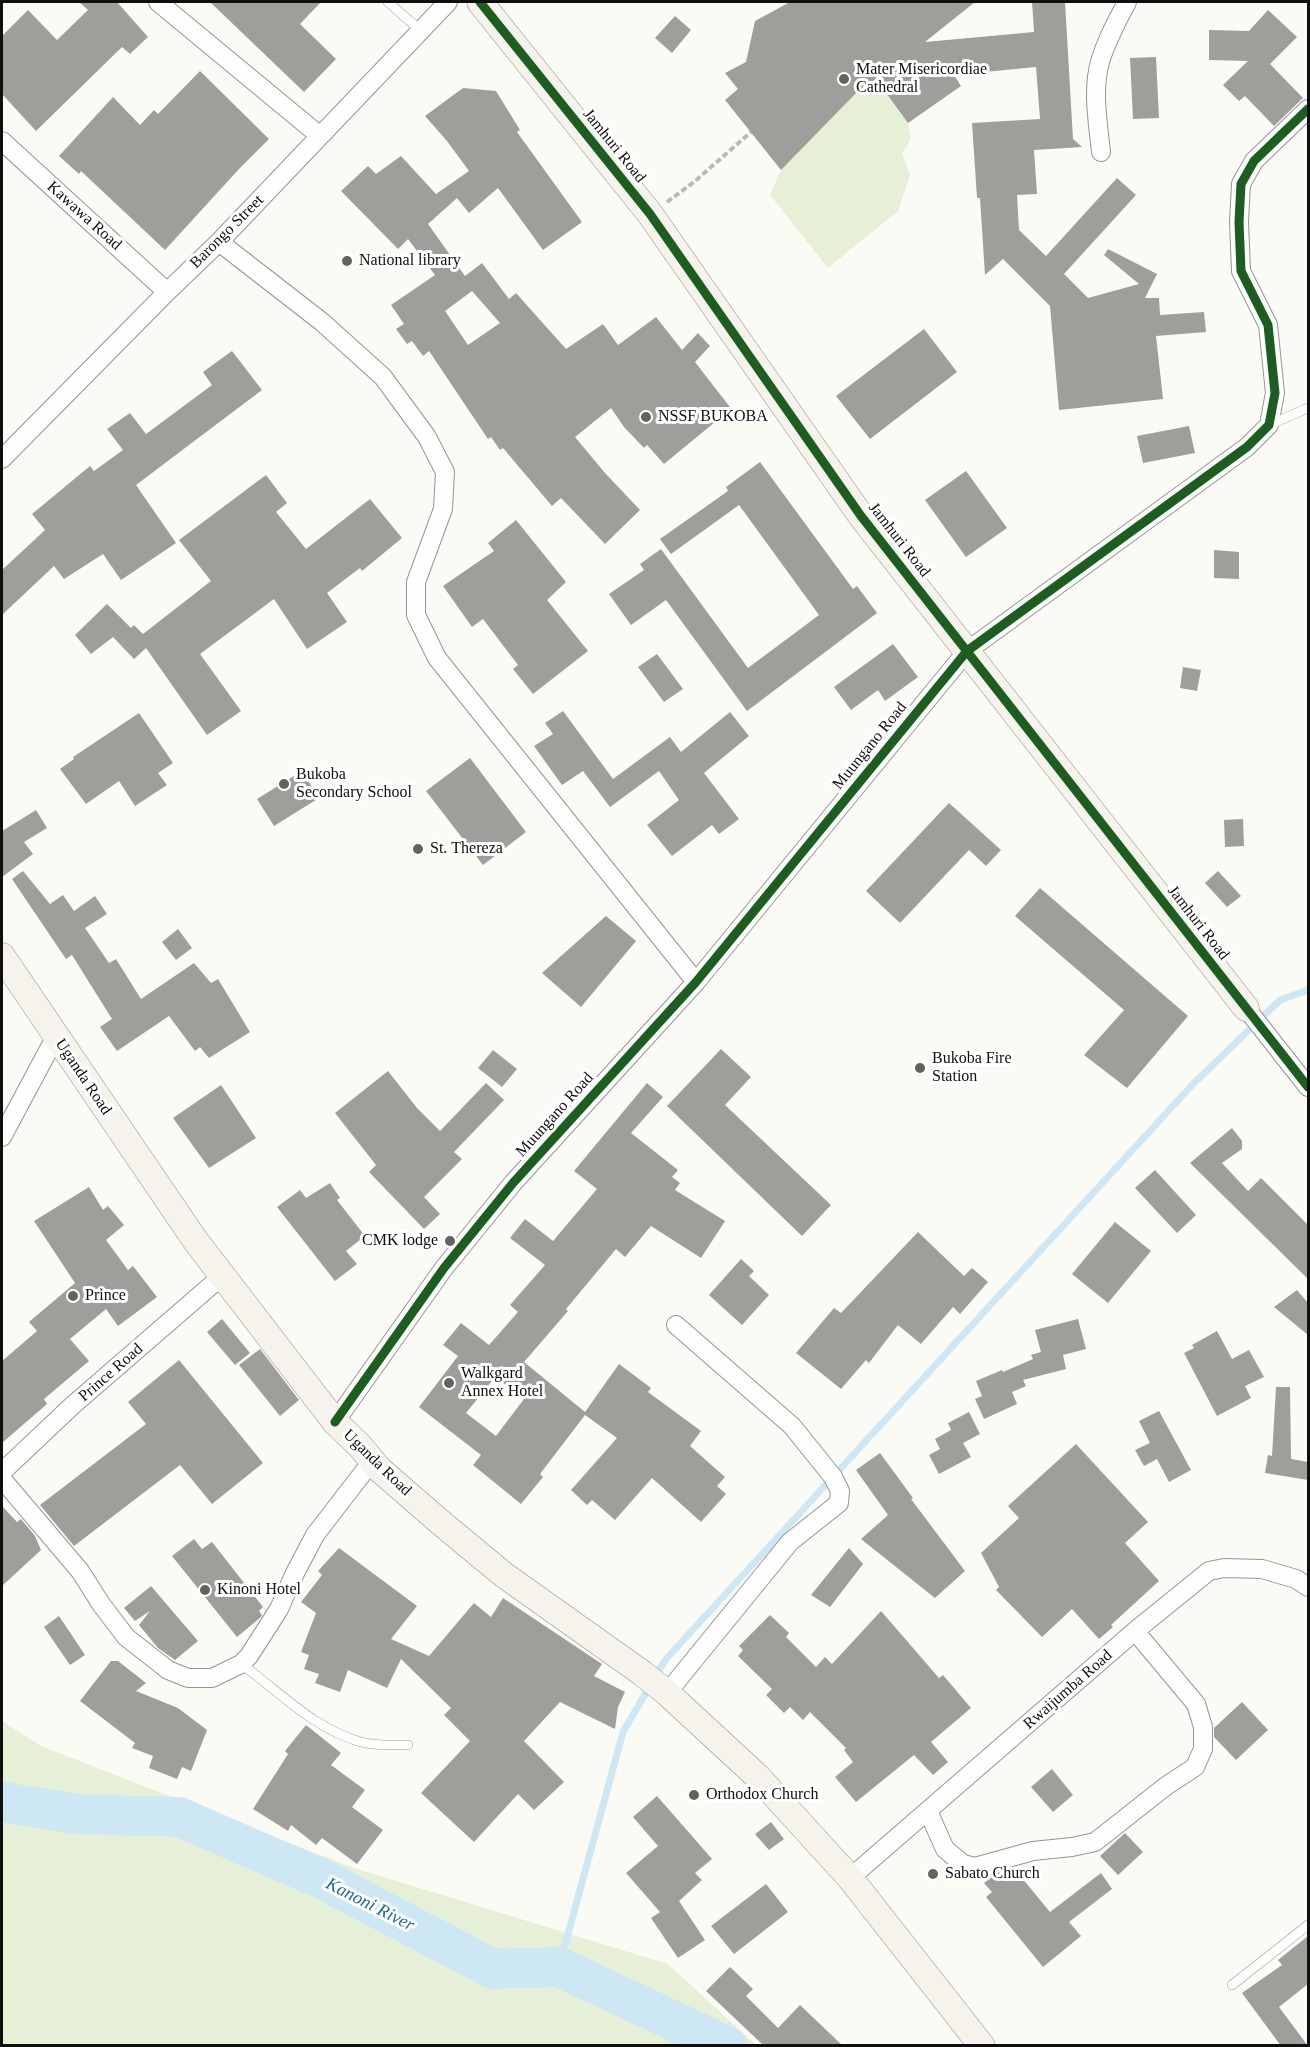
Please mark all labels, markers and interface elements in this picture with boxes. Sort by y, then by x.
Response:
place label: Mater Misericordiae Cathedral [856,60,987,98]
marker: Mater Misericordiae Cathedral [837,72,851,86]
street label: Jamhuri Road [578,105,650,187]
street label: Kawawa Road [43,178,125,254]
street label: Barongo Street [186,191,268,273]
place label: National library [359,251,461,271]
marker: National library [340,254,354,268]
place label: NSSF BUKOBA [658,407,768,427]
marker: NSSF BUKOBA [639,410,653,424]
street label: Jamhuri Road [864,499,934,581]
street label: Muungano Road [829,698,911,794]
place label: Bukoba Secondary School [296,765,412,803]
marker: Bukoba Secondary School [277,777,291,791]
place label: St. Thereza [430,839,503,859]
marker: St. Thereza [411,842,425,856]
street label: Jamhuri Road [1163,882,1233,964]
street label: Uganda Road [51,1035,115,1119]
place label: Bukoba Fire Station [932,1049,1012,1087]
marker: Bukoba Fire Station [913,1061,927,1075]
street label: Muungano Road [512,1069,598,1161]
place label: CMK lodge [362,1231,438,1251]
marker: CMK lodge [443,1234,457,1248]
place label: Prince [85,1286,126,1306]
marker: Prince [66,1289,80,1303]
street label: Prince Road [75,1340,147,1406]
place label: Walkgard Annex Hotel [461,1364,543,1402]
marker: Walkgard Annex Hotel [442,1376,456,1390]
street label: Uganda Road [339,1426,415,1500]
place label: Kinoni Hotel [217,1580,301,1600]
marker: Kinoni Hotel [198,1583,212,1597]
street label: Rwaijumba Road [1020,1646,1116,1734]
place label: Orthodox Church [706,1785,818,1805]
marker: Orthodox Church [687,1788,701,1802]
place label: Sabato Church [945,1864,1040,1884]
marker: Sabato Church [926,1867,940,1881]
water label: Kanoni River [322,1873,418,1937]

